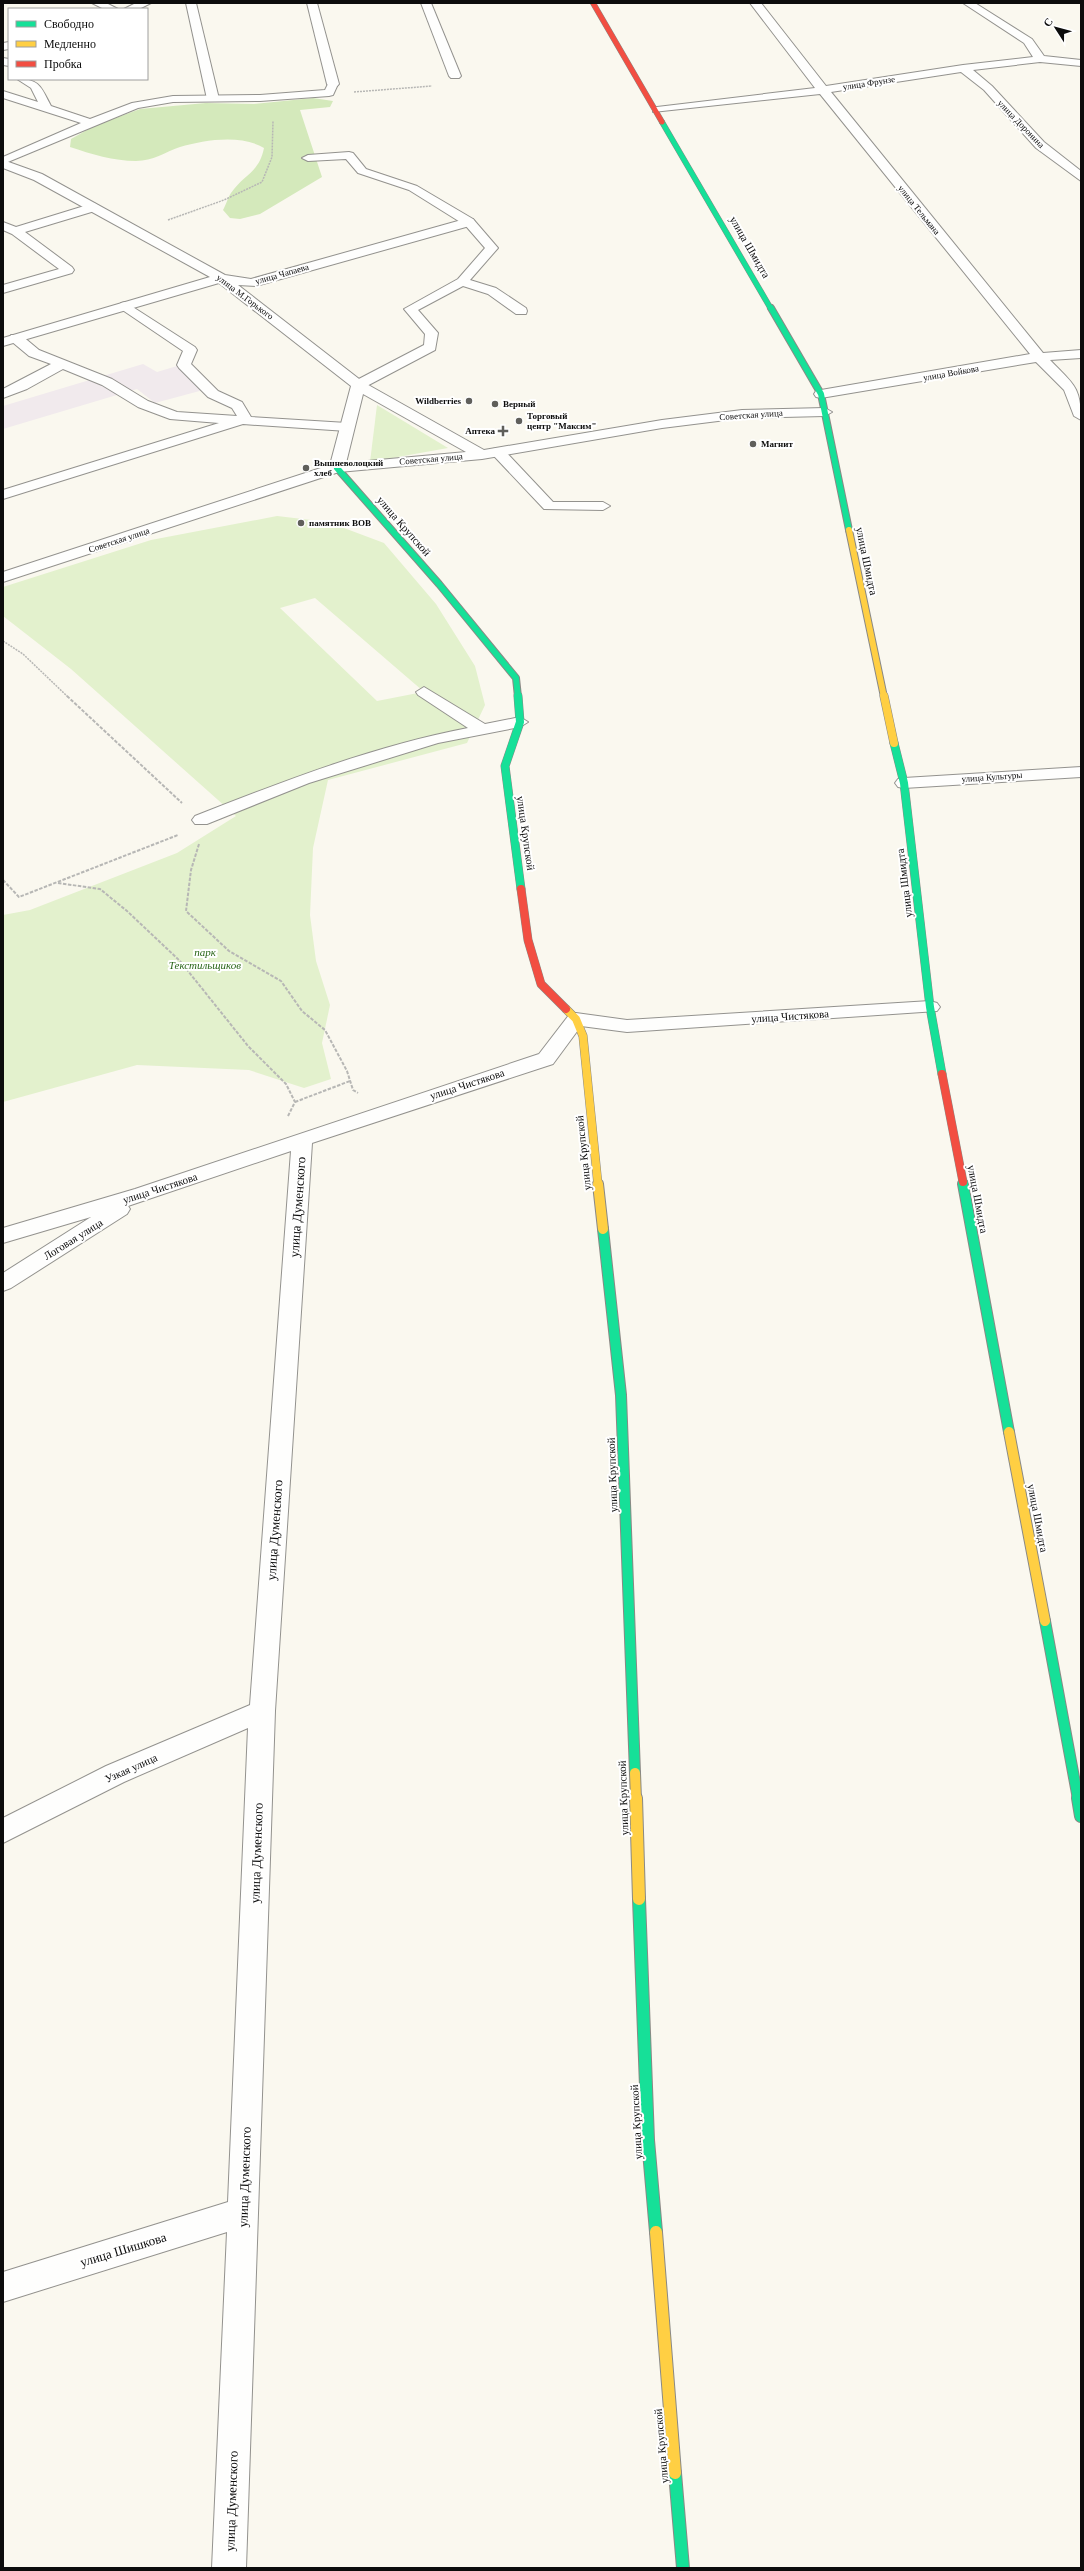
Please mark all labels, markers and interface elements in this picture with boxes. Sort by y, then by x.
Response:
legend [8,8,148,80]
north arrow [1036,8,1076,48]
text: С [1041,15,1055,29]
text: Свободно [44,17,94,31]
text: Медленно [44,37,96,51]
text: Пробка [44,57,82,71]
street label: улица Фрунзе [842,74,896,92]
street label: улица Доронина [996,98,1046,150]
street label: улица Тельмана [896,183,942,237]
street label: улица Шмидта [727,214,773,280]
street label: улица Чапаева [254,262,310,286]
street label: улица М.Горького [215,272,276,322]
street label: улица Войкова [922,363,980,383]
place label: Wildberries [415,396,461,406]
marker: Wildberries [464,396,474,406]
marker: Верный [490,399,500,409]
place label: Верный [503,399,535,409]
street label: Советская улица [719,408,783,422]
place label: Торговый центр "Максим" [527,411,596,431]
marker: Торговый центр "Максим" [514,416,524,426]
place label: Аптека [465,426,495,436]
marker: Аптека [498,426,508,436]
marker: Магнит [748,439,758,449]
place label: Магнит [761,439,793,449]
street label: Советская улица [399,451,463,467]
place label: Вышневолоцкий хлеб [314,458,383,478]
marker: Вышневолоцкий хлеб [301,463,311,473]
street label: улица Крупской [375,494,433,558]
marker: памятник ВОВ [296,518,306,528]
place label: памятник ВОВ [309,518,371,528]
street label: Советская улица [87,525,151,555]
street label: улица Шмидта [854,526,880,596]
street label: улица Культуры [961,770,1023,784]
street label: улица Крупской [515,795,537,871]
street label: улица Шмидта [894,848,914,918]
park label: парк Текстильщиков [169,946,241,971]
street label: улица Чистякова [751,1007,829,1025]
street label: улица Чистякова [428,1066,506,1102]
street label: улица Крупской [573,1115,593,1191]
street label: улица Думенского [286,1156,309,1258]
street label: улица Шмидта [966,1164,991,1234]
street label: улица Чистякова [121,1170,199,1206]
street label: Логовая улица [41,1216,105,1262]
street label: улица Крупской [605,1437,619,1513]
street label: улица Думенского [263,1479,286,1581]
street label: улица Шмидта [1026,1483,1051,1553]
street label: Узкая улица [103,1751,159,1785]
street label: улица Крупской [616,1760,630,1836]
street label: улица Думенского [247,1802,266,1904]
street label: улица Крупской [628,2084,644,2160]
street label: улица Думенского [235,2126,254,2228]
street label: улица Шишкова [78,2229,168,2270]
street label: улица Крупской [652,2408,670,2484]
street label: улица Думенского [222,2450,241,2552]

